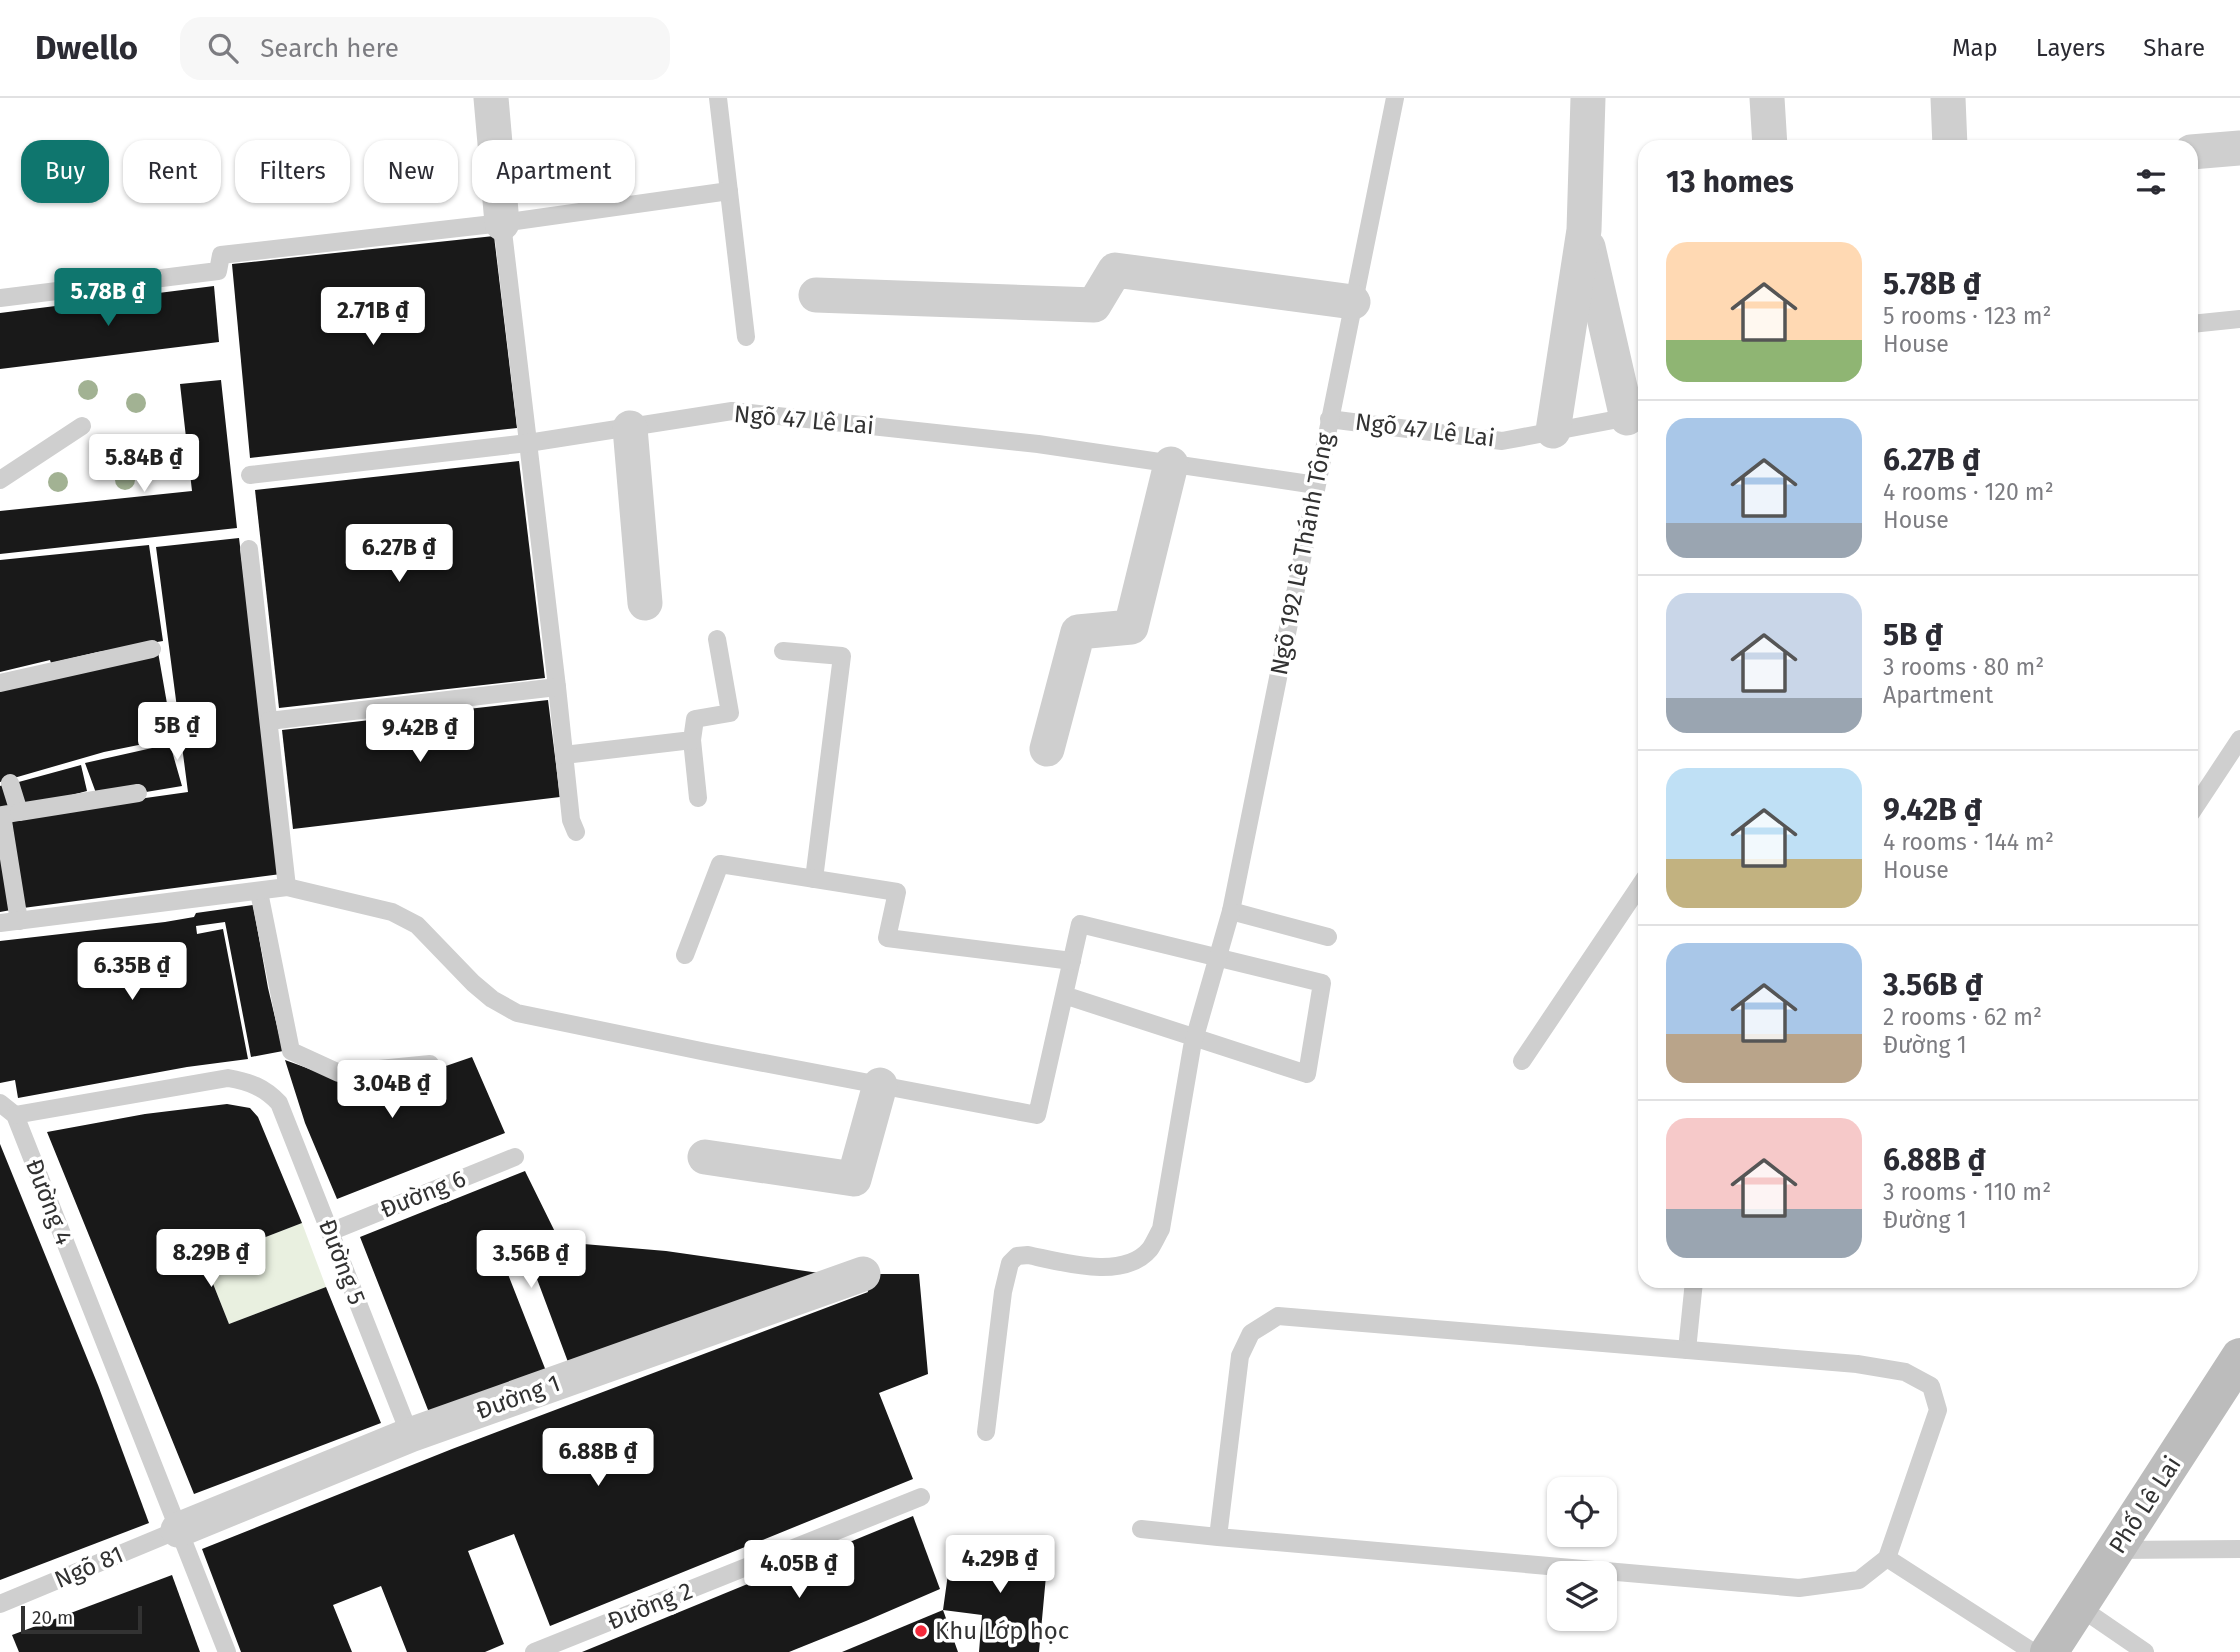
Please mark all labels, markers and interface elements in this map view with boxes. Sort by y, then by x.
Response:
search box [180,17,670,80]
text: Dwello [35,28,138,68]
icon: search [204,29,242,67]
text: Search here [260,33,399,64]
text: Map [1952,34,1998,62]
text: Layers [2036,34,2105,62]
text: Share [2143,34,2205,62]
chip: Buy [21,140,109,203]
chip: Rent [123,140,221,203]
chip: Filters [235,140,350,203]
chip: New [364,140,458,203]
chip: Apartment [472,140,635,203]
icon: filters [2132,163,2170,201]
text: 13 homes [1666,164,1794,200]
text: 5.78B ₫ [1883,266,1981,302]
pin: 5.78B ₫ [43,268,173,328]
icon: home [1722,270,1806,354]
text: 5.78B ₫ [70,277,146,305]
pin: 2.71B ₫ [308,288,438,347]
text: 2.71B ₫ [337,296,409,324]
text: 5 rooms · 123 m² [1883,302,2051,330]
text: House [1883,330,1949,358]
street label: Ngõ 47 Lê Lai [733,400,875,440]
street label: Ngõ 47 Lê Lai [1354,408,1496,452]
street label: Ngõ 192 Lê Thánh Tông [1265,430,1339,677]
pin: 5.84B ₫ [79,434,209,494]
text: 6.27B ₫ [1883,442,1980,478]
text: 5.84B ₫ [105,443,183,471]
icon: home [1722,446,1806,530]
text: 4 rooms · 120 m² [1883,478,2054,506]
text: House [1883,506,1949,534]
pin: 6.27B ₫ [334,524,464,584]
text: 6.27B ₫ [362,533,436,561]
text: 5B ₫ [1883,617,1943,653]
icon: home [1722,621,1806,705]
text: 3 rooms · 80 m² [1883,653,2044,681]
text: Apartment [1883,681,1993,709]
pin: 5B ₫ [136,702,218,762]
pin: 9.42B ₫ [355,704,485,764]
text: 5B ₫ [154,711,200,739]
text: 9.42B ₫ [382,713,458,741]
text: 9.42B ₫ [1883,792,1982,828]
icon: home [1722,796,1806,880]
text: 4 rooms · 144 m² [1883,828,2054,856]
text: House [1883,856,1949,884]
pin: 6.35B ₫ [67,942,197,1002]
text: 6.35B ₫ [94,951,170,979]
text: 3.56B ₫ [1883,967,1983,1003]
icon: home [1722,971,1806,1055]
text: 2 rooms · 62 m² [1883,1003,2042,1031]
text: Đường 1 [1883,1031,1967,1059]
pin: 3.04B ₫ [327,1060,457,1120]
text: 3.04B ₫ [353,1069,431,1097]
text: 6.88B ₫ [1883,1142,1986,1178]
icon: home [1722,1146,1806,1230]
street label: Đường 4 [20,1155,78,1249]
street label: Đường 6 [376,1164,470,1224]
text: 3 rooms · 110 m² [1883,1178,2051,1206]
text: Đường 1 [1883,1206,1967,1234]
street label: Đường 5 [313,1215,371,1309]
pin: 8.29B ₫ [146,1230,276,1289]
pin: 3.56B ₫ [466,1230,596,1290]
text: 8.29B ₫ [172,1238,250,1266]
text: 3.56B ₫ [493,1239,569,1267]
street label: Đường 1 [472,1369,564,1425]
pin: 6.88B ₫ [533,1428,663,1488]
text: 6.88B ₫ [559,1437,637,1465]
street label: Phố Lê Lai [2103,1451,2187,1559]
map controls [1547,1477,1617,1631]
button: locate [1547,1477,1617,1547]
pin: 4.29B ₫ [935,1536,1065,1595]
street label: Ngõ 81 [50,1540,128,1594]
pin: 4.05B ₫ [734,1540,864,1600]
text: 4.29B ₫ [962,1544,1038,1572]
text: 4.05B ₫ [760,1549,838,1577]
button: layers [1547,1561,1617,1631]
street label: Đường 2 [604,1576,696,1636]
scale bar [21,1603,142,1635]
text: 20 m [32,1606,73,1629]
place label: Khu Lớp học [935,1617,1069,1645]
marker: Khu Lớp học [913,1623,929,1639]

